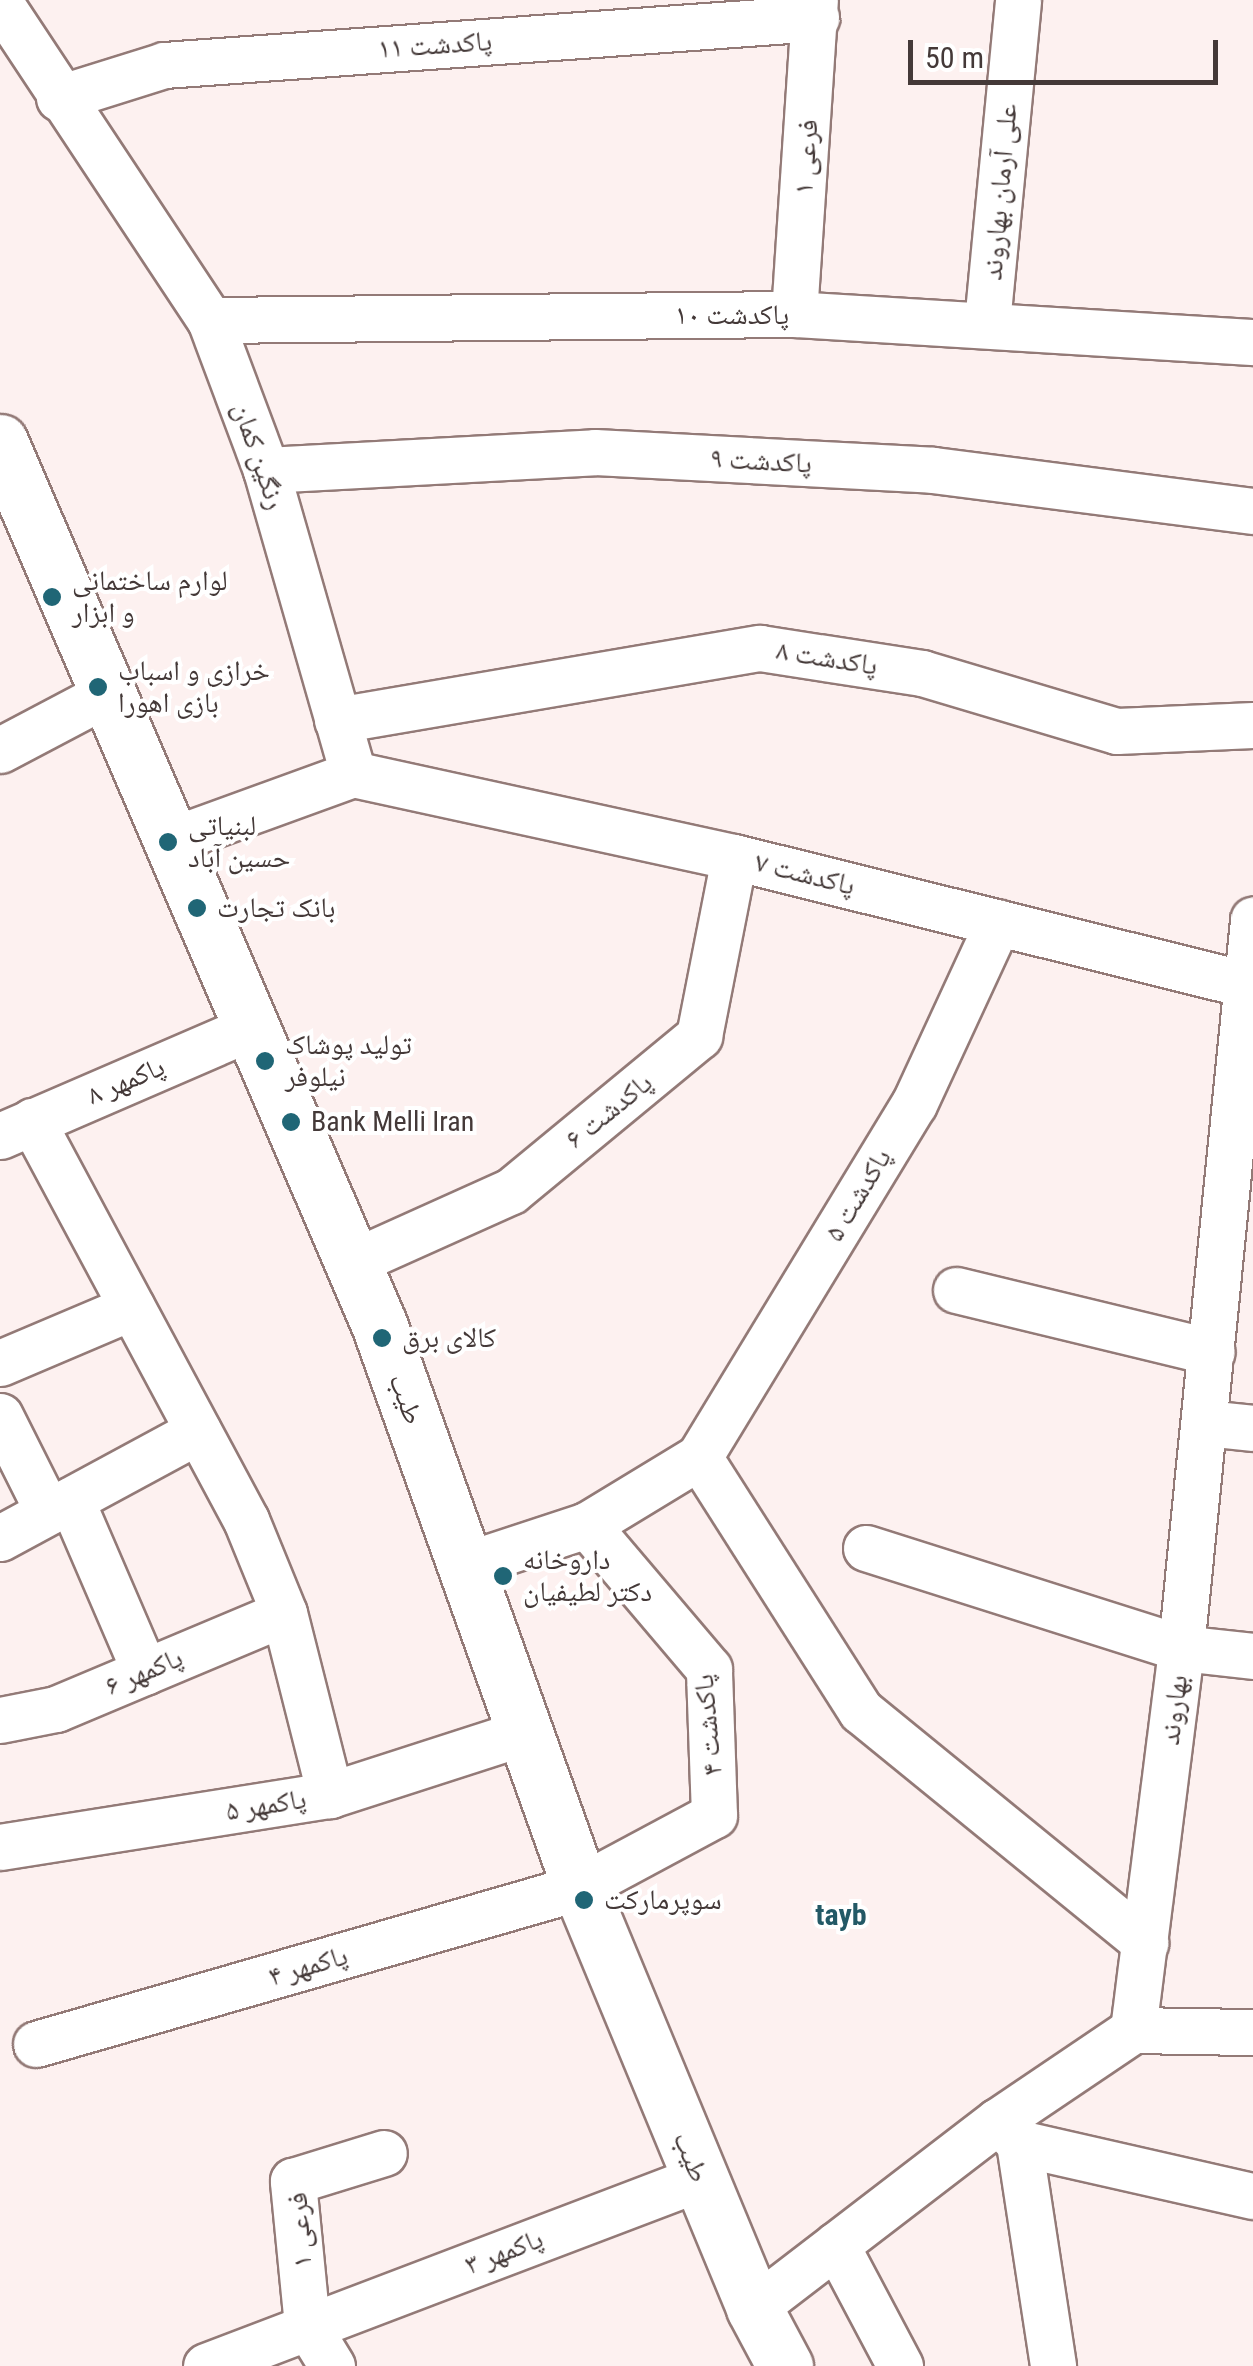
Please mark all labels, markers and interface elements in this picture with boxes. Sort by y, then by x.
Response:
scale bar [913,20,1223,82]
street label: پاکدشت ۱۱ [377,24,493,66]
text: 50 m [925,40,984,75]
street label: علی آرمان بهاروند [976,102,1024,282]
street label: فرعی ۱ [787,118,825,196]
street label: پاکدشت ۱۰ [675,298,789,332]
street label: رنگین کمان [225,398,293,514]
street label: پاکدشت ۹ [709,442,813,480]
place label: لوارم ساختمانی و ابزار [72,564,228,630]
marker: لوارم ساختمانی و ابزار [41,586,63,608]
street label: پاکدشت ۸ [774,633,880,683]
place label: خرازی و اسباب بازی اهورا [118,654,270,720]
marker: خرازی و اسباب بازی اهورا [87,676,109,698]
place label: لبنیاتی حسین آباد [188,809,290,875]
marker: لبنیاتی حسین آباد [157,831,179,853]
street label: پاکدشت ۷ [752,845,858,903]
place label: بانک تجارت [217,891,335,925]
marker: بانک تجارت [186,897,208,919]
place label: تولید پوشاک نیلوفر [285,1028,412,1094]
street label: پاکمهر ۸ [82,1050,170,1112]
marker: تولید پوشاک نیلوفر [254,1050,276,1072]
street label: پاکدشت ۶ [559,1066,659,1156]
place label: Bank Melli Iran [311,1105,474,1139]
marker: Bank Melli Iran [280,1111,302,1133]
street label: پاکدشت ۵ [817,1143,899,1247]
place label: کالای برق [402,1321,496,1355]
marker: کالای برق [371,1327,393,1349]
street label: طیب [381,1369,431,1429]
place label: داروخانه دکتر لطیفیان [523,1543,652,1609]
marker: داروخانه دکتر لطیفیان [492,1565,514,1587]
street label: پاکمهر ۶ [100,1641,188,1703]
street label: پاکدشت ۴ [687,1673,729,1777]
street label: بهاروند [1153,1673,1195,1747]
street label: پاکمهر ۵ [223,1782,309,1828]
place label: سوپرمارکت [604,1883,722,1917]
marker: سوپرمارکت [573,1889,595,1911]
district label: tayb [815,1897,867,1933]
street label: پاکمهر ۴ [265,1939,351,1993]
street label: طیب [666,2127,716,2187]
street label: فرعی ۱ [281,2191,319,2269]
street label: پاکمهر ۳ [460,2222,548,2282]

